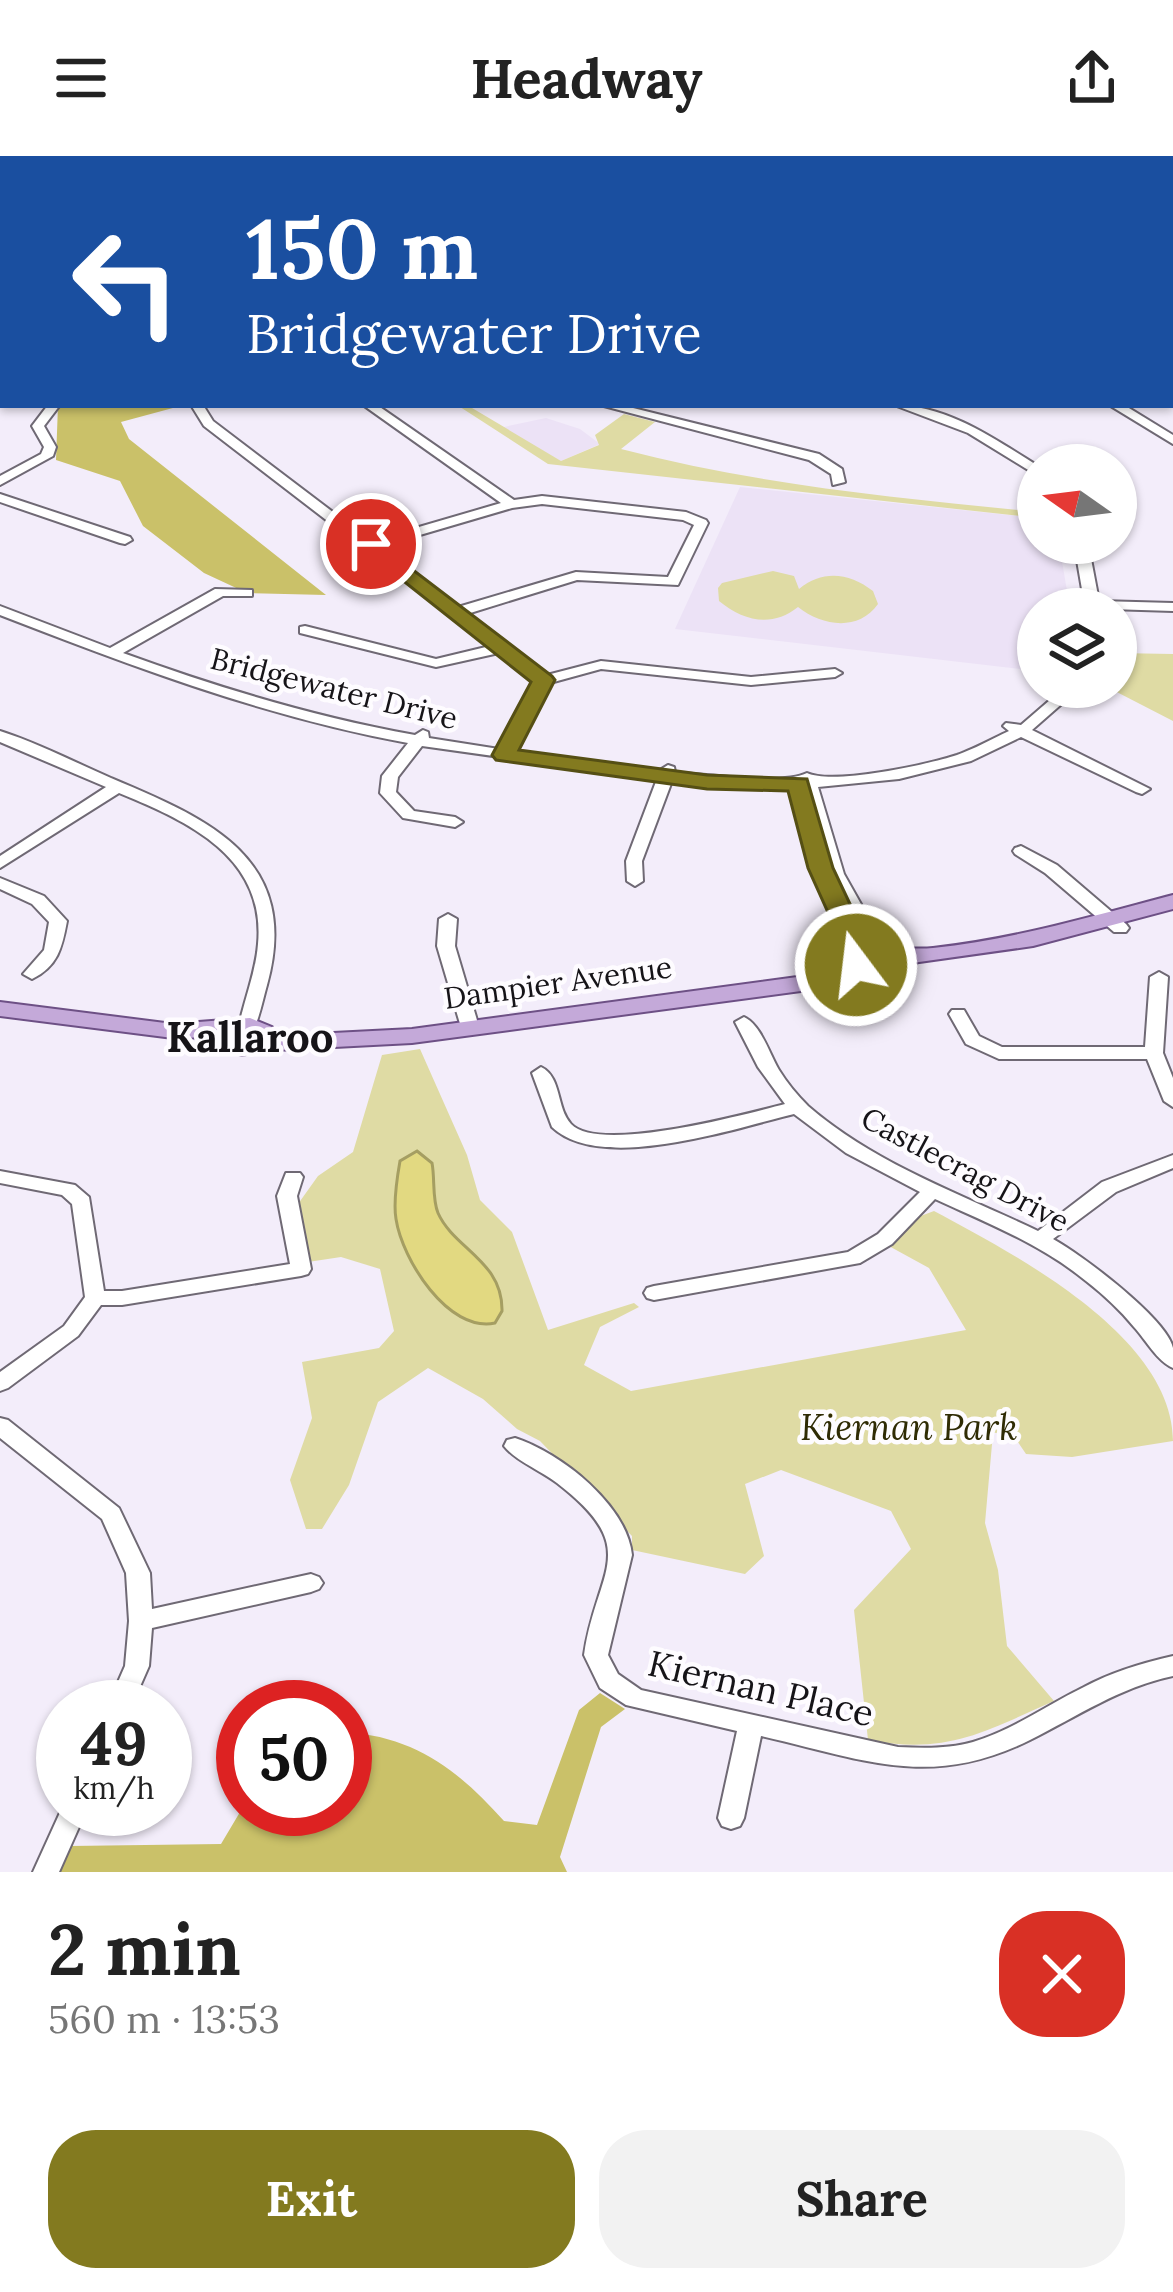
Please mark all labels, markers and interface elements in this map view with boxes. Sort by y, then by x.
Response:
text: Headway [470,44,703,113]
icon: menu [48,45,114,111]
icon: share [1059,45,1125,111]
text: 150 m [246,194,478,302]
icon: left [48,204,204,360]
text: Bridgewater Drive [246,299,702,368]
north arrow [1017,444,1137,564]
map controls [1017,444,1137,708]
pin [320,493,422,595]
icon: arrive [338,511,404,577]
button: layers [1017,588,1137,708]
street label: Bridgewater Drive [207,639,462,738]
position arrow [793,902,919,1028]
street label: Dampier Avenue [441,947,674,1017]
district label: Kallaroo [166,1010,334,1064]
street label: Castlecrag Drive [855,1098,1076,1241]
park label: Kiernan Park [800,1404,1018,1450]
street label: Kiernan Place [644,1640,878,1736]
speed limit sign: 50 [216,1680,372,1836]
text: 49 [80,1705,148,1781]
text: km/h [73,1769,155,1807]
text: 2 min [48,1903,241,1995]
button: close [999,1911,1125,2037]
text: 560 m · 13:53 [48,1994,280,2044]
button: Exit [48,2130,575,2268]
button: Share [599,2130,1125,2268]

